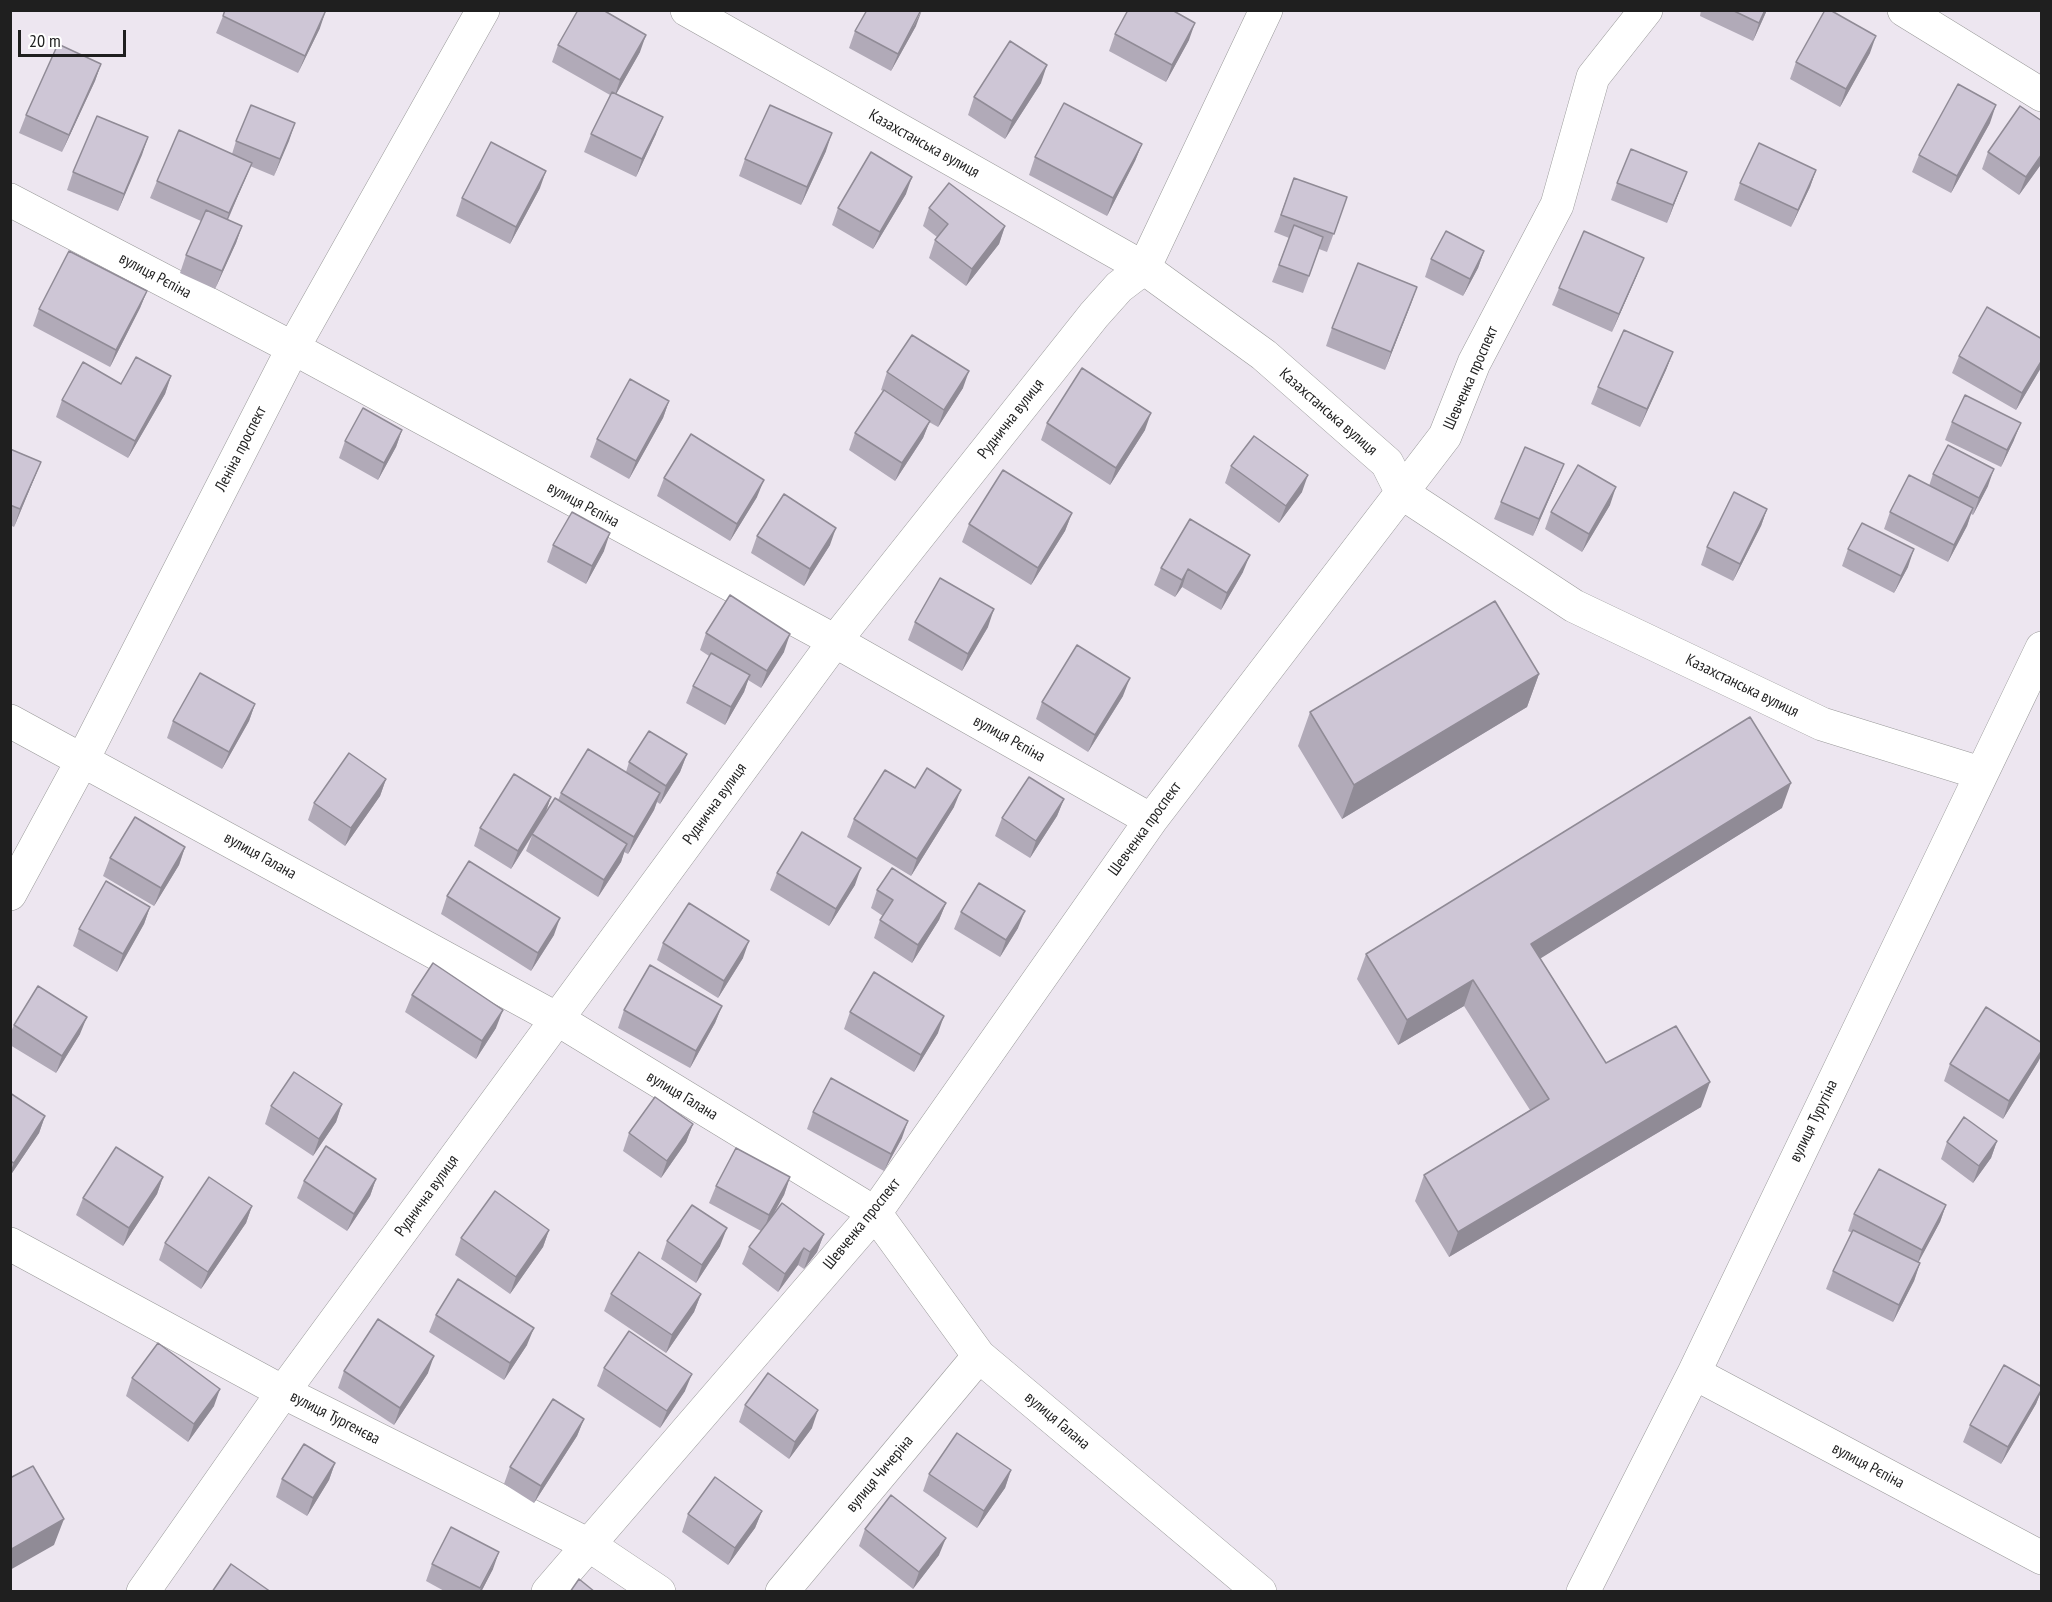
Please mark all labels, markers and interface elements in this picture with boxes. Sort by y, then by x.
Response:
scale bar [21,18,129,56]
text: 20 m [29,29,61,52]
street label: Казахстанська вулиця [865,106,983,182]
street label: вулиця Рєпіна [116,249,194,303]
street label: Шевченка проспект [1440,323,1502,433]
street label: Казахстанська вулиця [1275,364,1381,460]
street label: Руднична вулиця [974,375,1048,463]
street label: Леніна проспект [211,403,271,495]
street label: вулиця Рєпіна [544,478,622,532]
street label: Казахстанська вулиця [1682,650,1802,722]
street label: вулиця Рєпіна [970,711,1048,767]
street label: Руднична вулиця [679,759,751,849]
street label: Шевченка проспект [1105,778,1185,880]
street label: вулиця Галана [221,828,299,884]
street label: вулиця Галана [643,1067,721,1125]
street label: вулиця Турутіна [1786,1077,1842,1165]
street label: Руднична вулиця [391,1151,463,1241]
street label: Шевченка проспект [819,1175,905,1273]
street label: вулиця Тургенєва [287,1387,383,1449]
street label: вулиця Галана [1020,1388,1094,1454]
street label: вулиця Чичеріна [842,1432,918,1516]
street label: вулиця Рєпіна [1829,1439,1907,1493]

